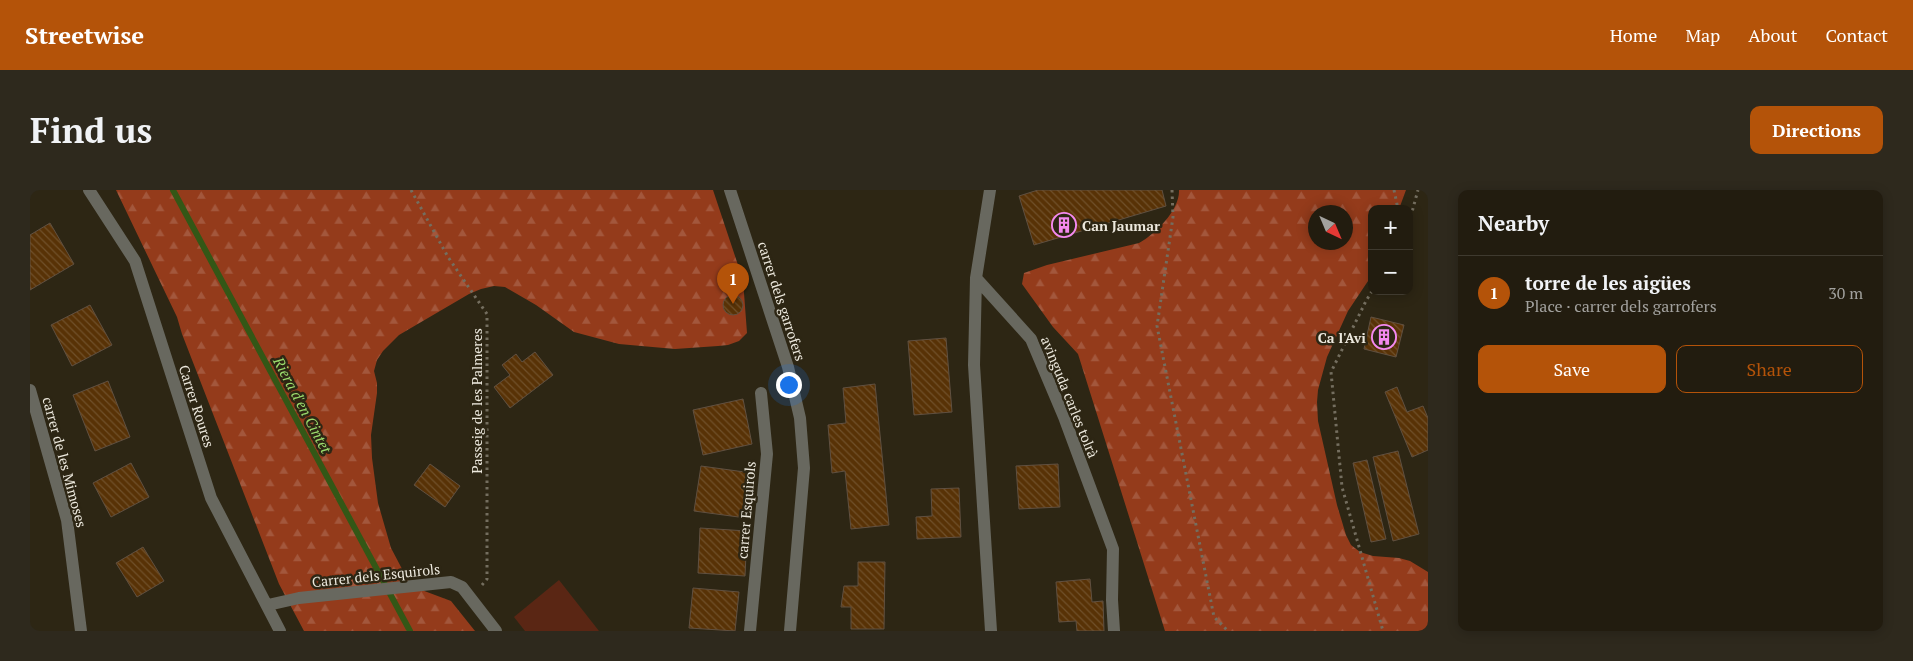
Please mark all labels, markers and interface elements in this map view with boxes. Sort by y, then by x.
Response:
text: Streetwise [25,19,144,51]
text: Home [1610,23,1657,47]
text: Map [1685,23,1720,47]
text: About [1748,23,1797,47]
text: Contact [1825,23,1888,47]
button: Directions [1750,106,1883,154]
text: Find us [30,107,152,153]
north arrow [1308,205,1353,250]
map controls [1368,205,1413,295]
button: + [1368,205,1413,250]
text: Nearby [1478,209,1549,237]
building icon: Can Jaumar [1051,212,1077,238]
place label: Can Jaumar [1082,216,1160,235]
street label: carrer dels garrofers [754,239,810,363]
button: − [1368,250,1413,295]
pin: 1 [717,263,749,304]
text: torre de les aigües [1525,270,1691,295]
text: 1 [1489,282,1499,304]
text: 30 m [1828,282,1863,304]
text: Place · carrer dels garrofers [1525,295,1717,317]
building icon: Ca l'Avi [1371,324,1397,350]
street label: Passeig de les Palmeres [467,328,486,474]
place label: Ca l'Avi [1318,328,1366,347]
street label: avinguda carles tolrà [1037,333,1103,461]
button: Save [1478,345,1666,393]
button: Share [1676,345,1863,393]
water label: Riera d'en Cintet [269,352,337,457]
street label: Carrer Roures [175,362,219,450]
your location [776,372,802,398]
street label: carrer de les Mimoses [38,395,92,529]
street label: carrer Esquirols [732,461,760,559]
street label: Carrer dels Esquirols [311,559,441,591]

